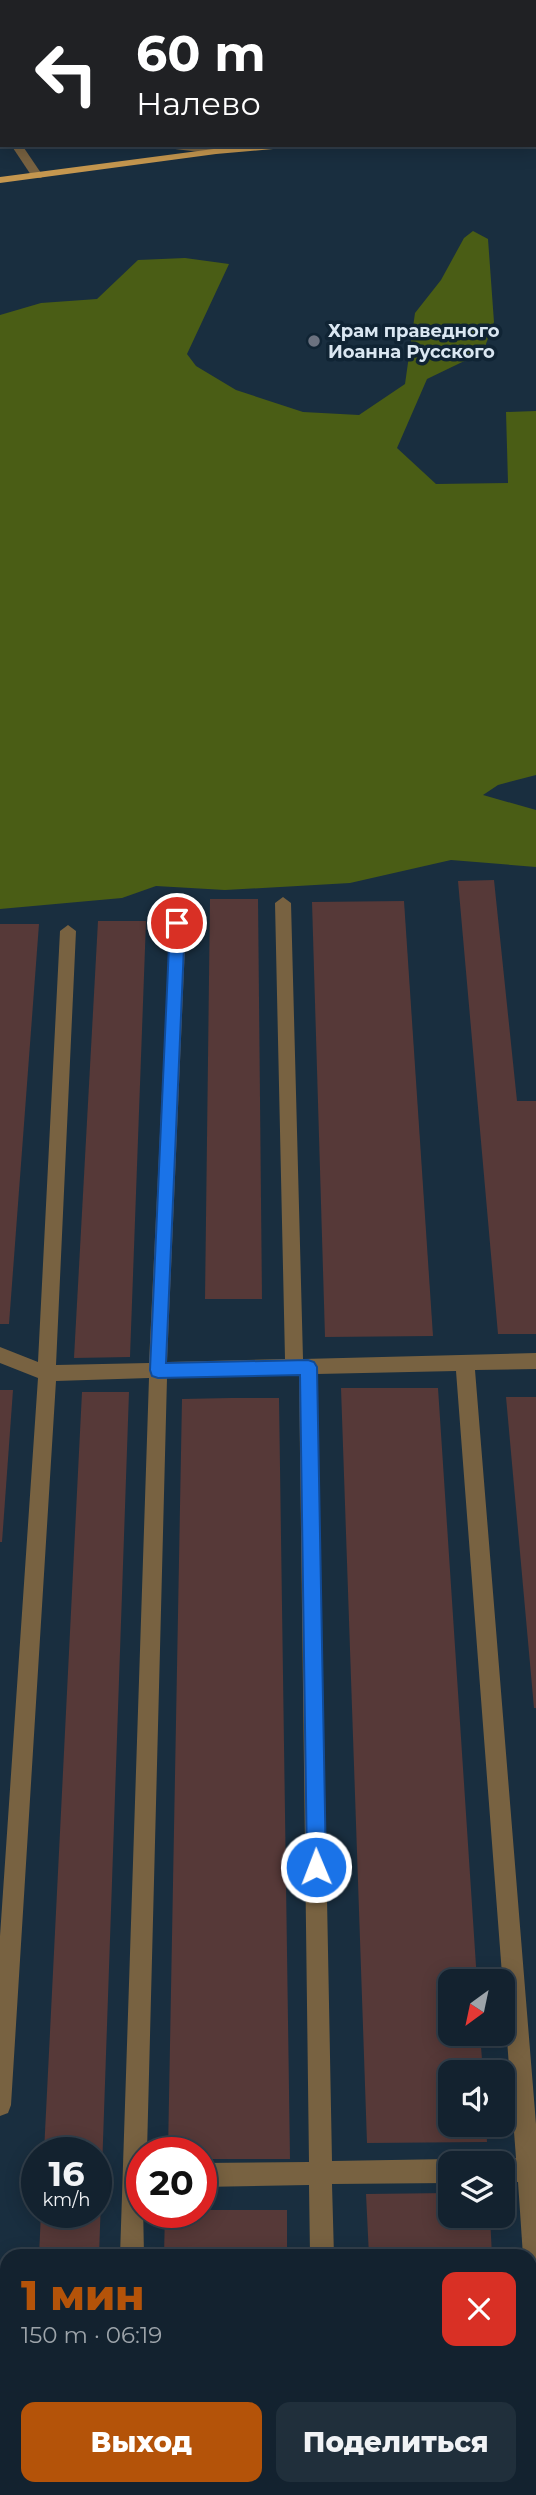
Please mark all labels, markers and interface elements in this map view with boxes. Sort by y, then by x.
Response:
text: 60 m [136,24,266,83]
icon: left [21,28,112,119]
text: Налево [136,84,261,123]
place label: Храм праведного Иоанна Русского [328,320,500,363]
marker: Храм праведного Иоанна Русского [306,333,322,349]
pin [147,893,207,953]
icon: arrive [158,904,196,942]
position arrow [279,1830,353,1904]
north arrow [438,1969,514,2046]
map controls [438,1969,515,2228]
button: sound [438,2060,515,2137]
speed limit sign: 20 [126,2137,217,2228]
button: layers [438,2151,515,2228]
text: 16 [48,2152,85,2195]
text: km/h [42,2189,91,2211]
text: 1 мин [21,2269,145,2321]
button: close [442,2272,516,2346]
text: 150 m · 06:19 [21,2321,162,2349]
button: Выход [21,2402,262,2482]
button: Поделиться [276,2402,516,2482]

